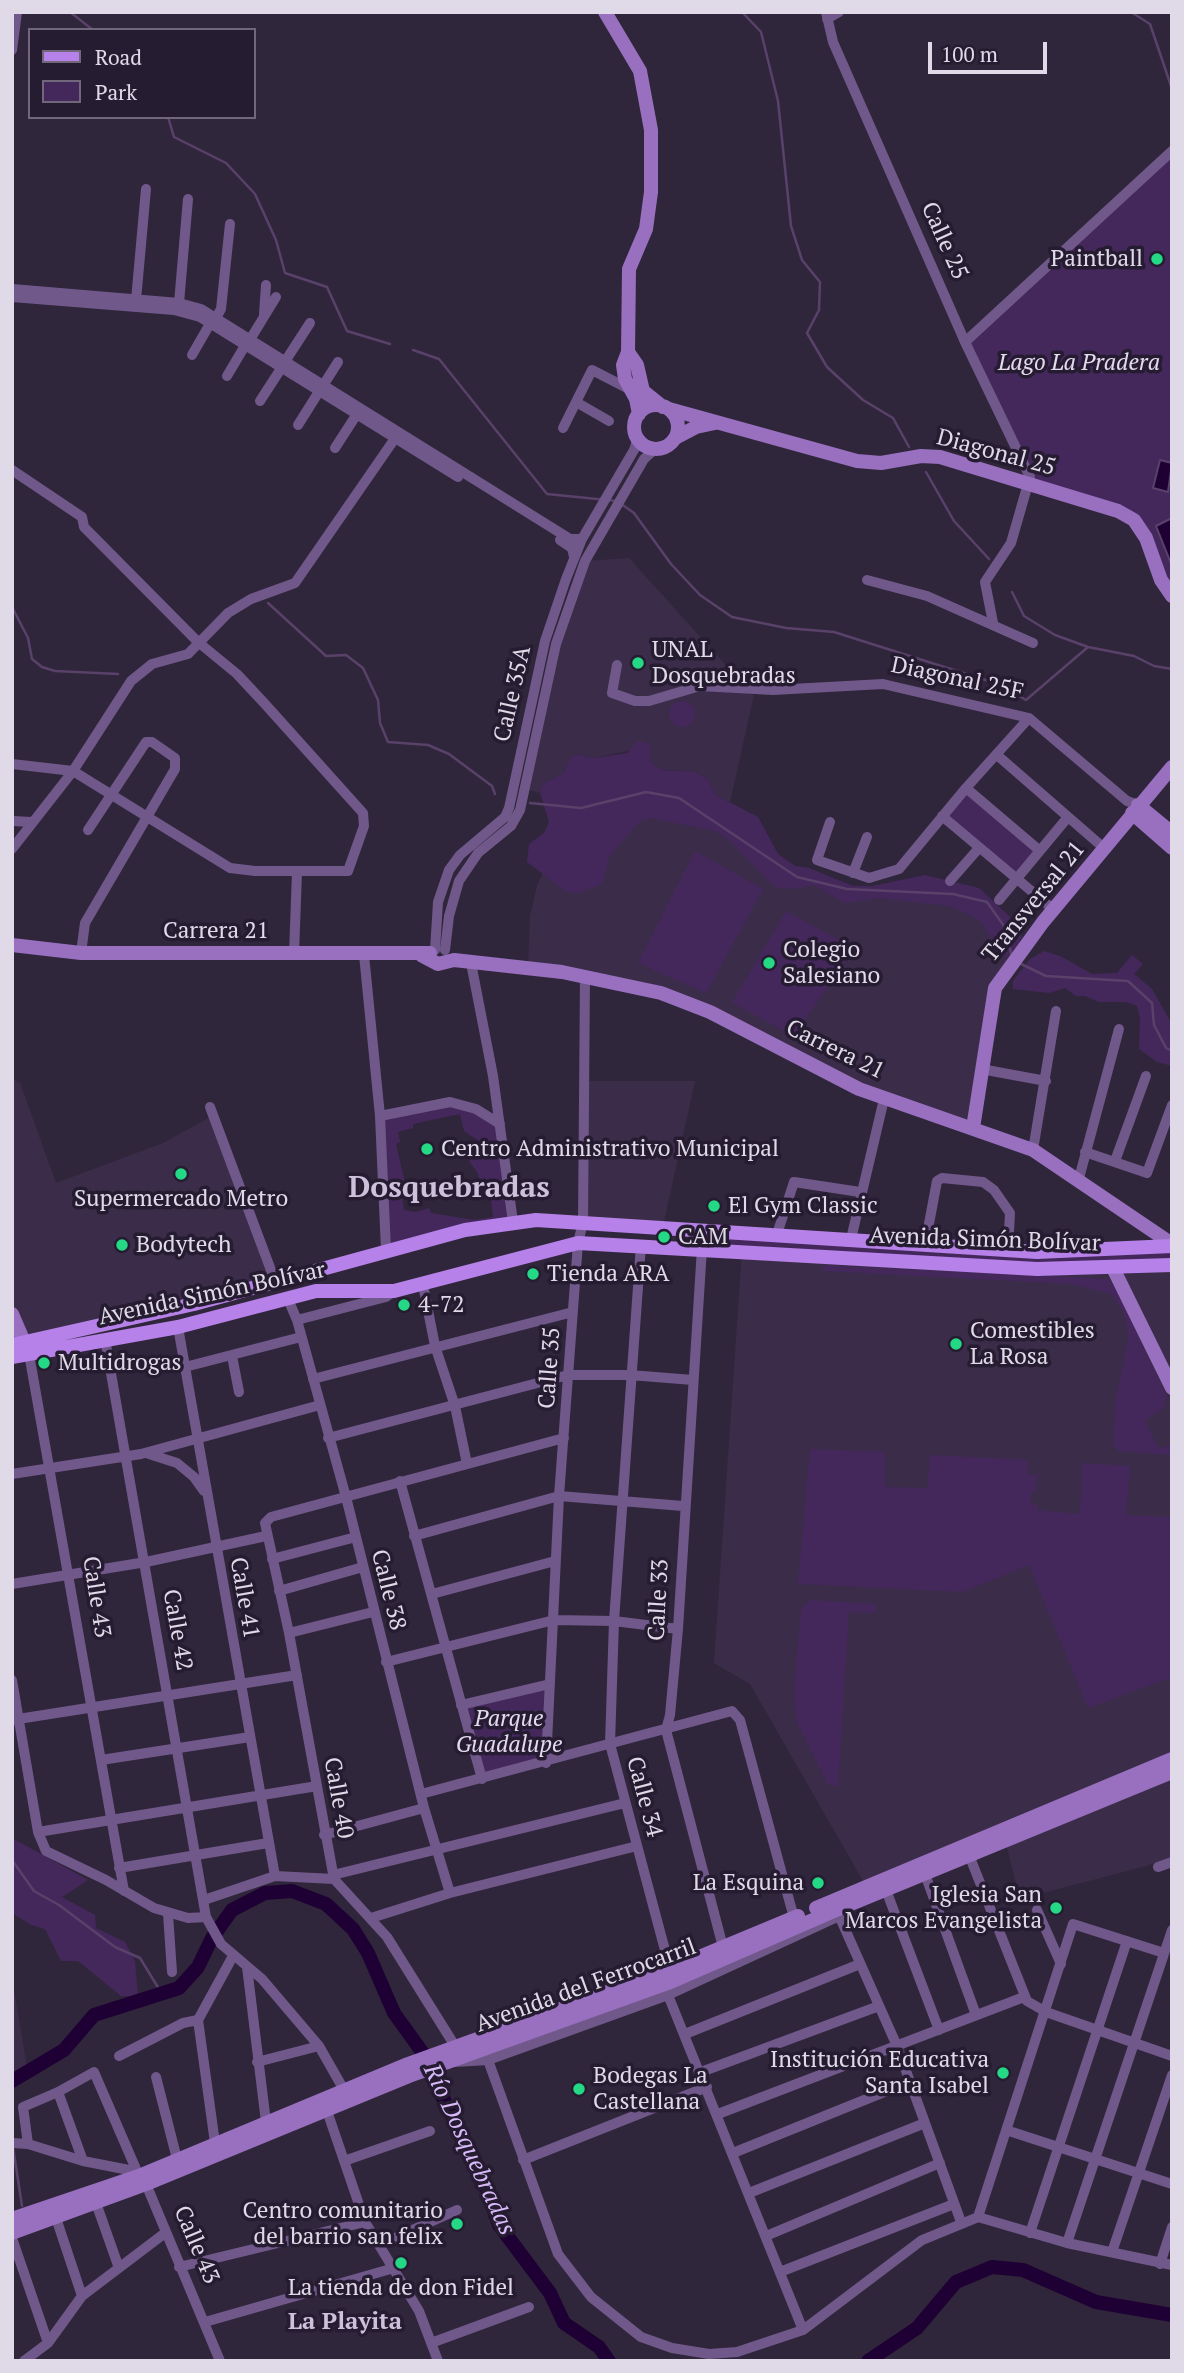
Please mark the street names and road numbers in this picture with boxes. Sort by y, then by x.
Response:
street label: Calle 25 [915,198,973,284]
street label: Diagonal 25 [934,424,1058,482]
street label: Calle 35A [489,643,537,745]
street label: Diagonal 25F [888,652,1026,706]
street label: Transversal 21 [977,836,1091,968]
street label: Carrera 21 [163,917,269,945]
street label: Carrera 21 [781,1014,889,1086]
street label: Avenida Simón Bolívar [869,1222,1101,1258]
street label: Avenida Simón Bolívar [96,1256,328,1332]
street label: Calle 35 [533,1326,567,1410]
street label: Calle 38 [365,1547,411,1633]
street label: Calle 43 [76,1554,116,1640]
street label: Calle 41 [223,1555,265,1641]
street label: Calle 33 [643,1558,675,1642]
street label: Calle 42 [156,1587,198,1673]
street label: Calle 34 [620,1754,668,1840]
street label: Calle 40 [317,1755,359,1841]
street label: Avenida del Ferrocarril [472,1933,700,2039]
street label: Calle 43 [167,2202,225,2288]

